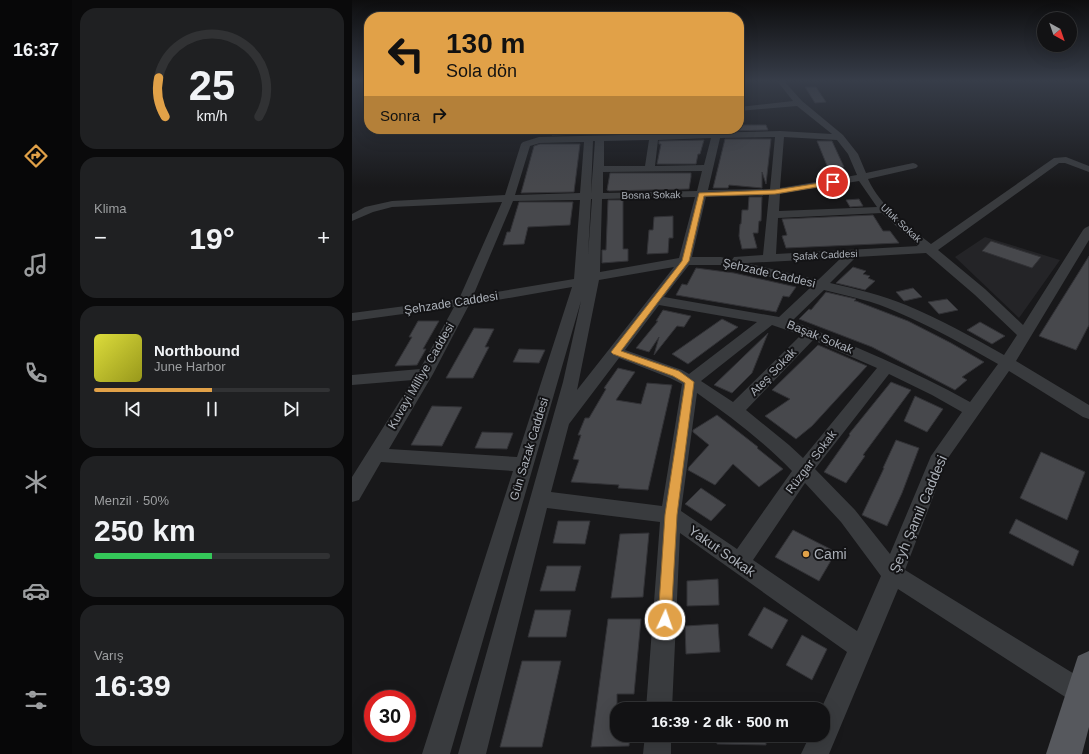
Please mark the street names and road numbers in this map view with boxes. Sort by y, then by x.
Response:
street label: Bosna Sokak [621,189,682,201]
street label: Ufuk Sokak [879,202,924,245]
street label: Şafak Caddesi [792,248,858,262]
street label: Şehzade Caddesi [721,256,817,290]
street label: Şehzade Caddesi [403,289,499,317]
street label: Başak Sokak [785,317,856,357]
street label: Kuvayi Milliye Caddesi [385,321,457,431]
street label: Ateş Sokak [747,345,800,399]
street label: Gün Sazak Caddesi [507,396,551,502]
street label: Rüzgar Sokak [783,427,840,496]
street label: Şeyh Şamil Caddesi [886,453,950,575]
street label: Yakut Sokak [686,522,759,580]

